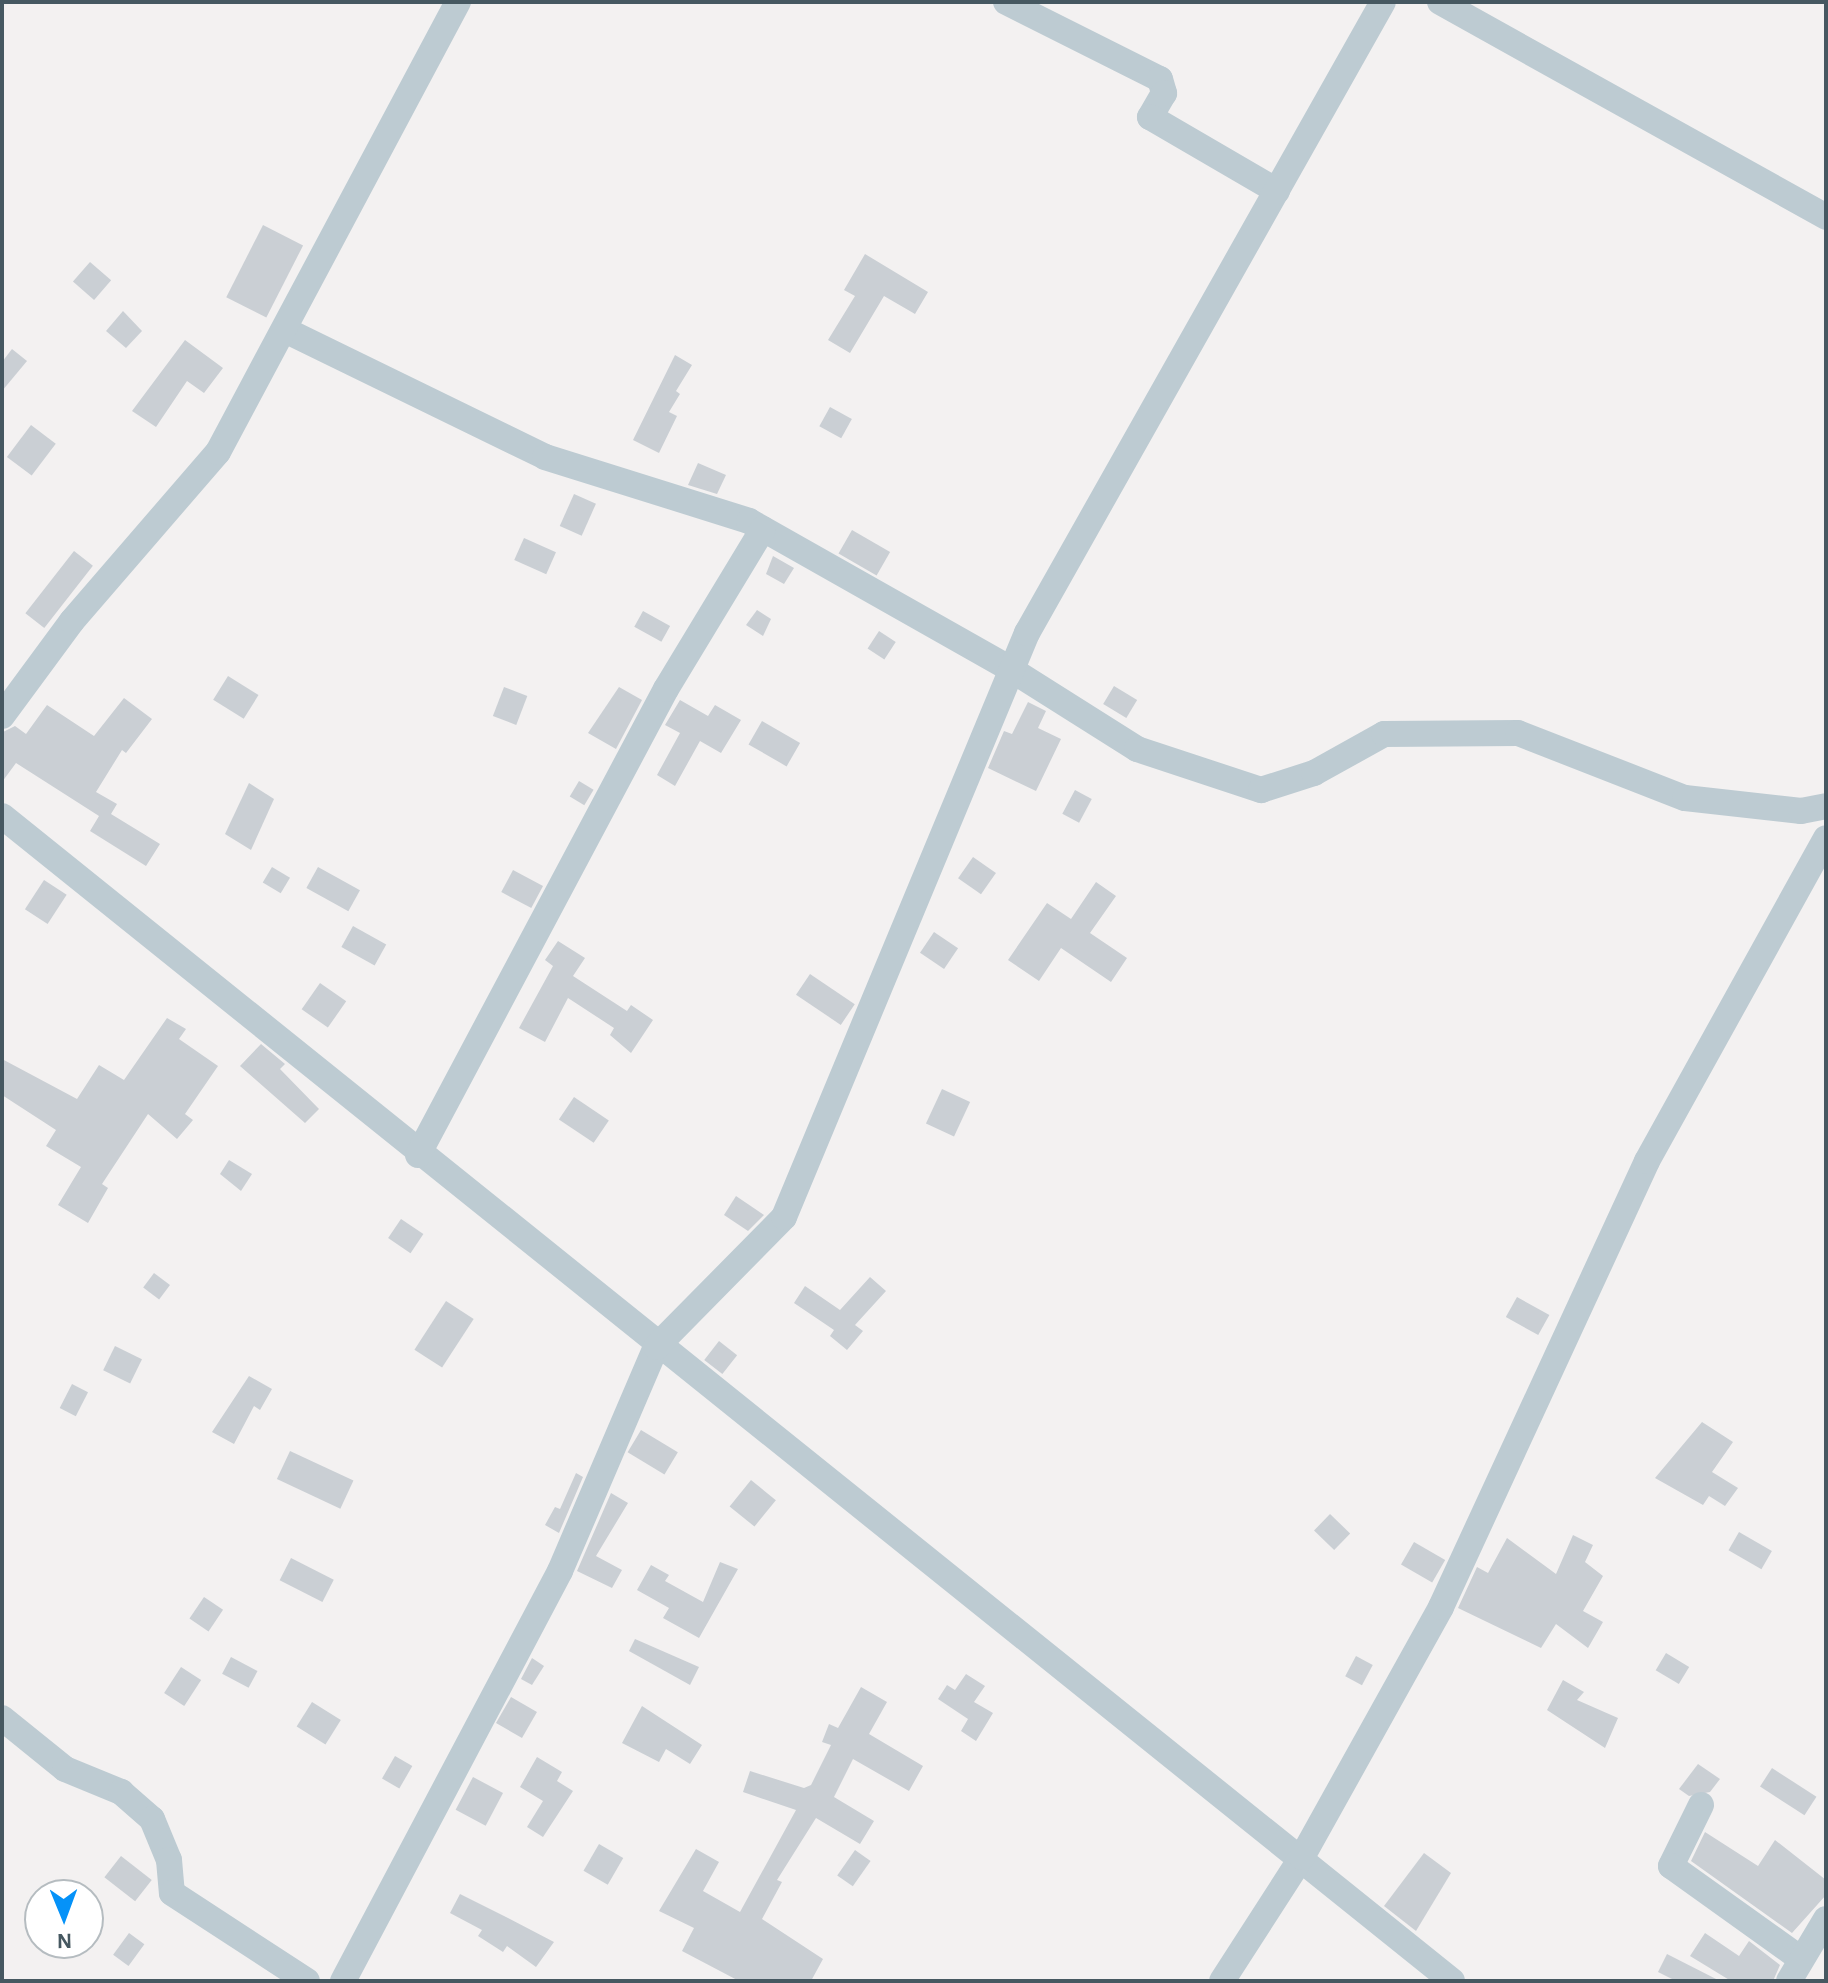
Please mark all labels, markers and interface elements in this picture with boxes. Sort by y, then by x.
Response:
north arrow [24,1879,104,1959]
text: N [57,1930,72,1952]

